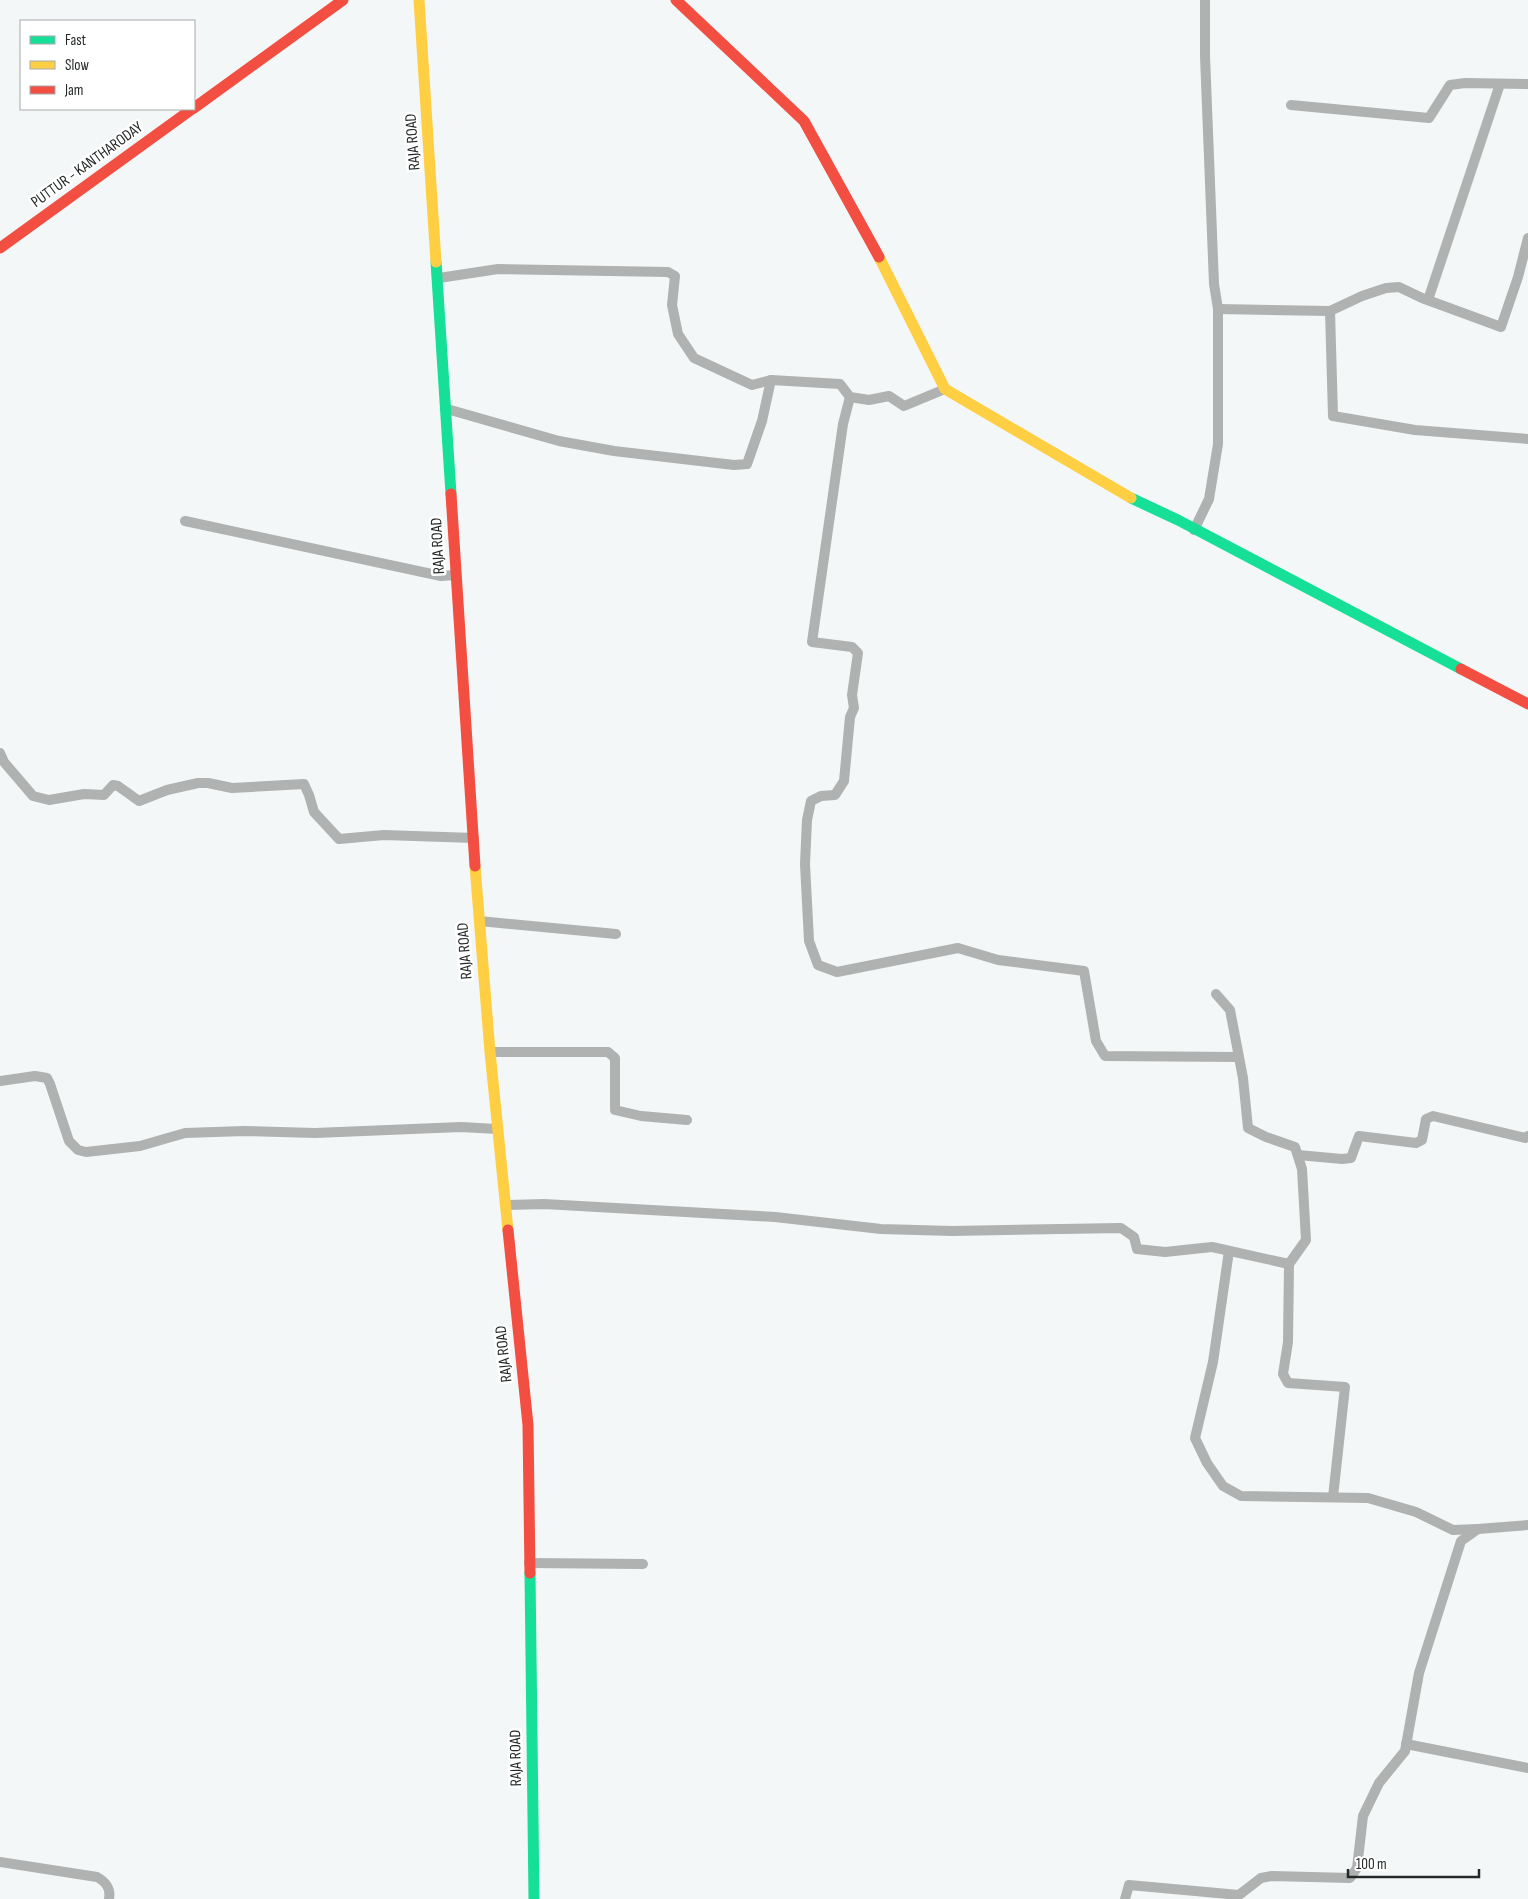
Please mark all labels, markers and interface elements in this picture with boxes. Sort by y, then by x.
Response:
legend [20,20,195,110]
text: Fast [65,31,87,50]
text: Slow [65,56,89,75]
text: Jam [64,81,83,100]
street label: RAJA ROAD [402,113,424,171]
street label: PUTTUR - KANTHARODAY [27,118,147,212]
street label: RAJA ROAD [427,517,449,575]
street label: RAJA ROAD [454,922,476,980]
street label: RAJA ROAD [492,1325,516,1383]
street label: RAJA ROAD [506,1729,526,1787]
scale bar [1348,1846,1479,1878]
text: 100 m [1356,1855,1387,1874]

